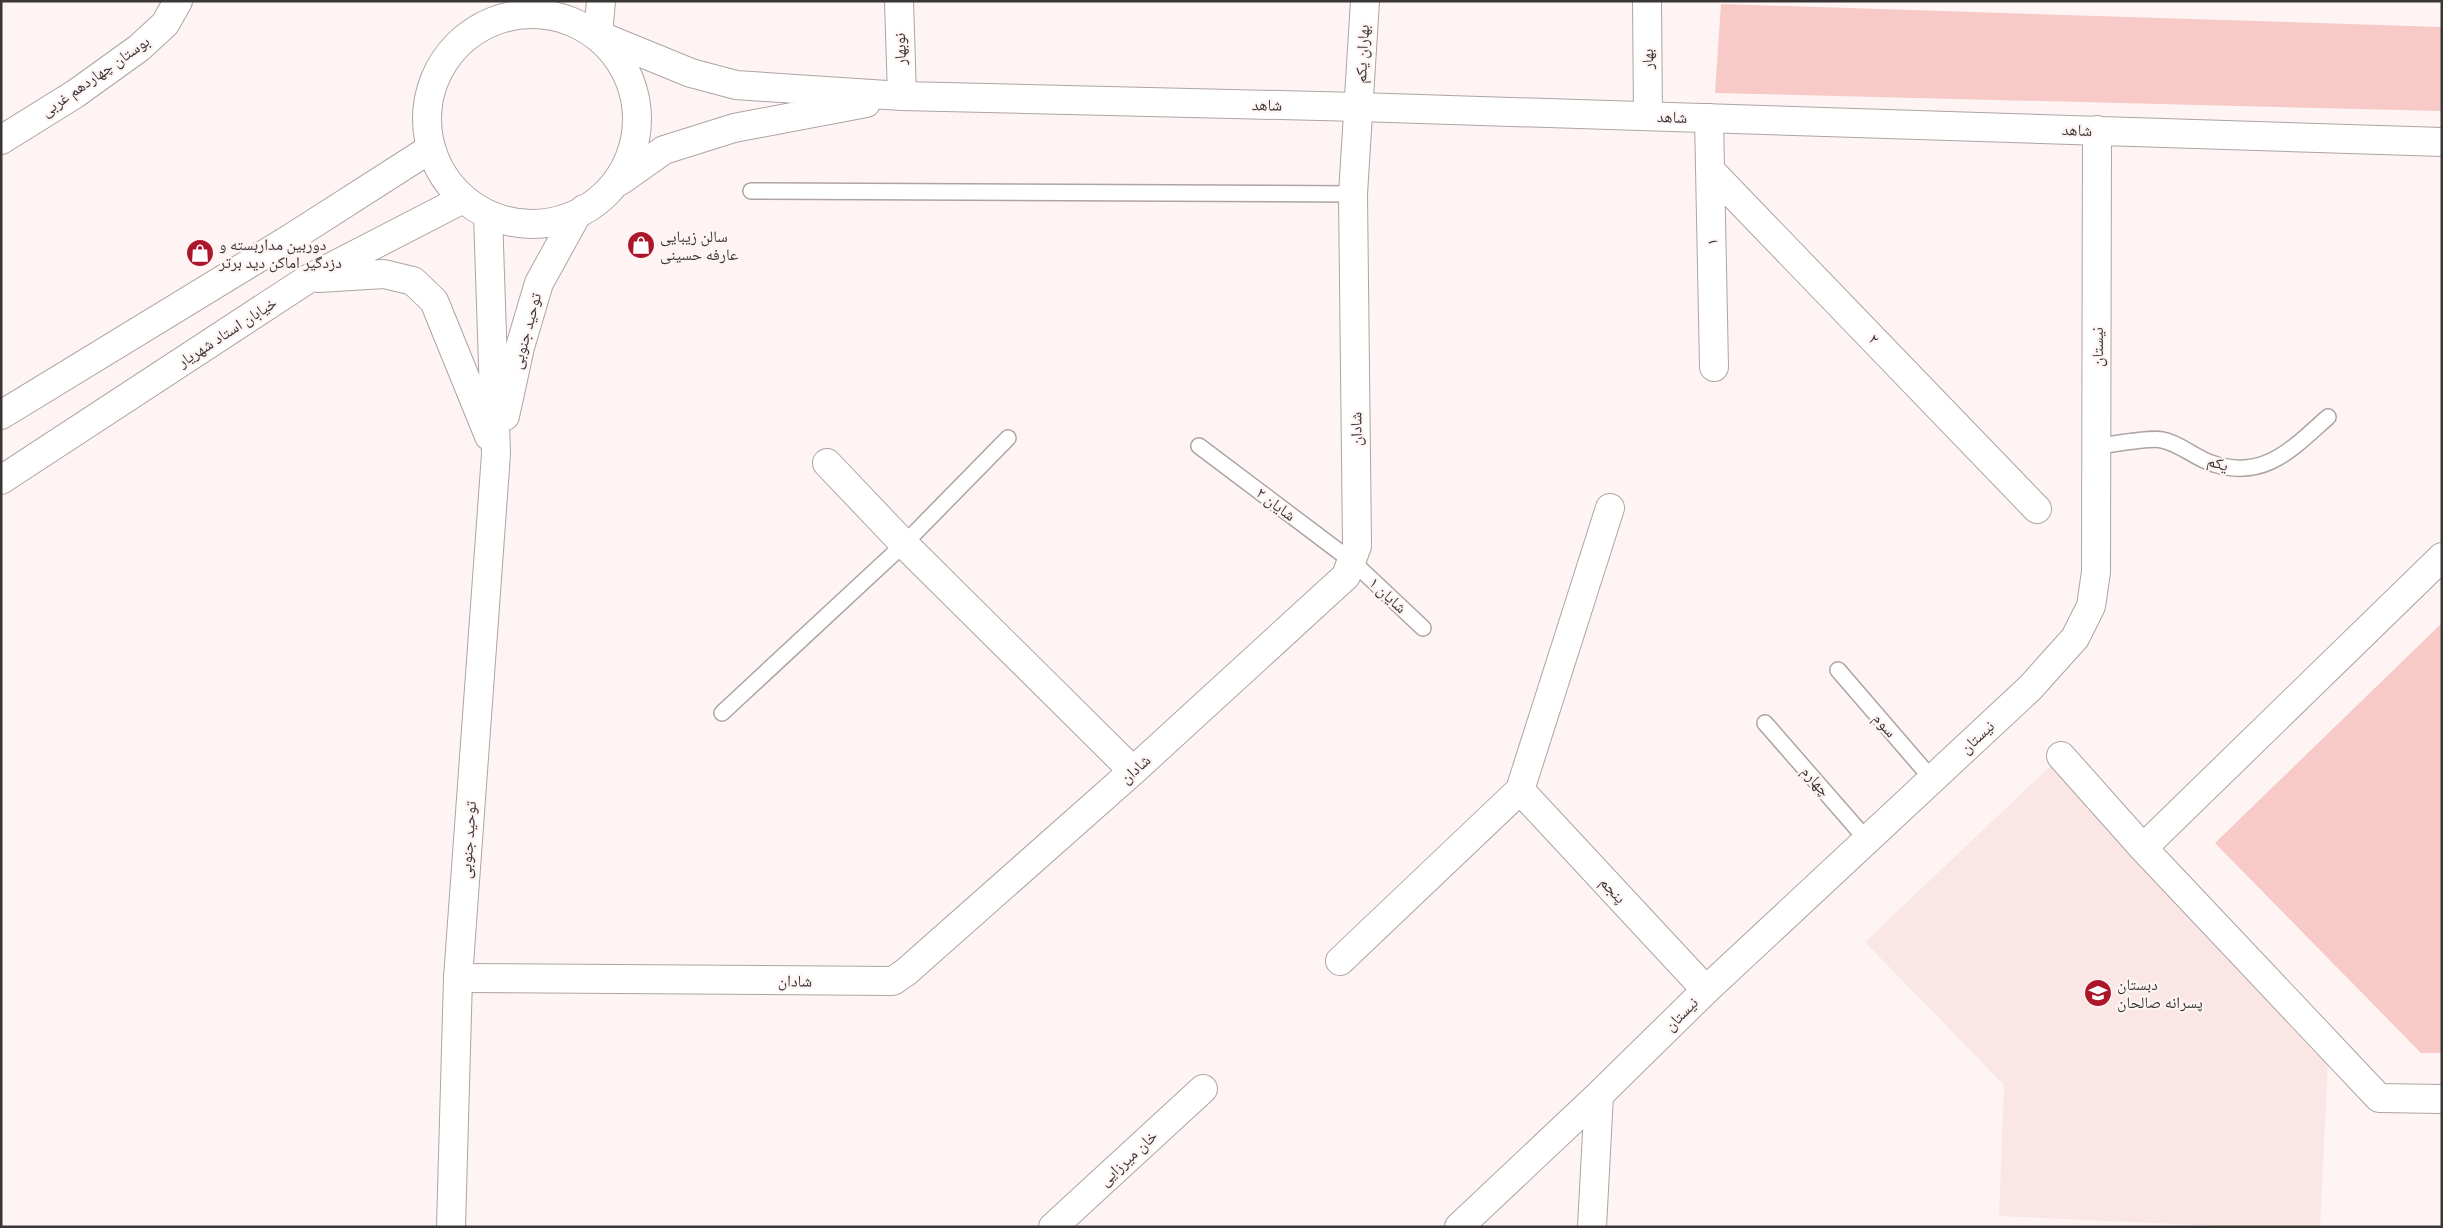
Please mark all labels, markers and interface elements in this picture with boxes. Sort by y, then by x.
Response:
street label: بهاران یکم [1351,24,1374,84]
street label: بوستان چهاردهم غربی [37,31,154,121]
street label: نوبهار [890,32,910,67]
street label: بهار [1638,49,1657,70]
street label: شاهد [1252,95,1282,115]
street label: شاهد [1657,107,1687,127]
street label: شاهد [2062,120,2092,140]
place label: سالن زیبایی عارفه حسینی [660,227,738,265]
shop icon: سالن زیبایی عارفه حسینی [626,230,656,260]
place label: دوربین مداربسته و دزدگیر اماکن دید برتر [218,235,342,273]
shop icon: دوربین مداربسته و دزدگیر اماکن دید برتر [185,238,215,268]
street label: ۱ [1702,238,1722,246]
street label: توحید جنوبی [507,291,546,371]
street label: خیابان استاد شهریار [173,293,281,373]
street label: نيستان [2088,327,2108,367]
street label: ۲ [1865,330,1883,348]
street label: شادان [1346,412,1367,446]
street label: یکم [2205,451,2231,476]
street label: شایان ۲ [1252,483,1299,526]
street label: شایان ۱ [1365,573,1411,618]
street label: سوم [1869,709,1901,742]
street label: نيستان [1956,716,1999,758]
street label: شادان [1116,750,1155,788]
street label: چهارم [1797,762,1834,801]
street label: توحید جنوبی [456,800,481,880]
street label: پنجم [1595,873,1630,908]
street label: شادان [778,971,812,992]
place label: دبستان پسرانه صالحان [2117,975,2203,1013]
school or university icon: دبستان پسرانه صالحان [2083,978,2113,1008]
street label: نيستان [1660,993,1703,1036]
street label: خان میرزایی [1095,1126,1162,1191]

